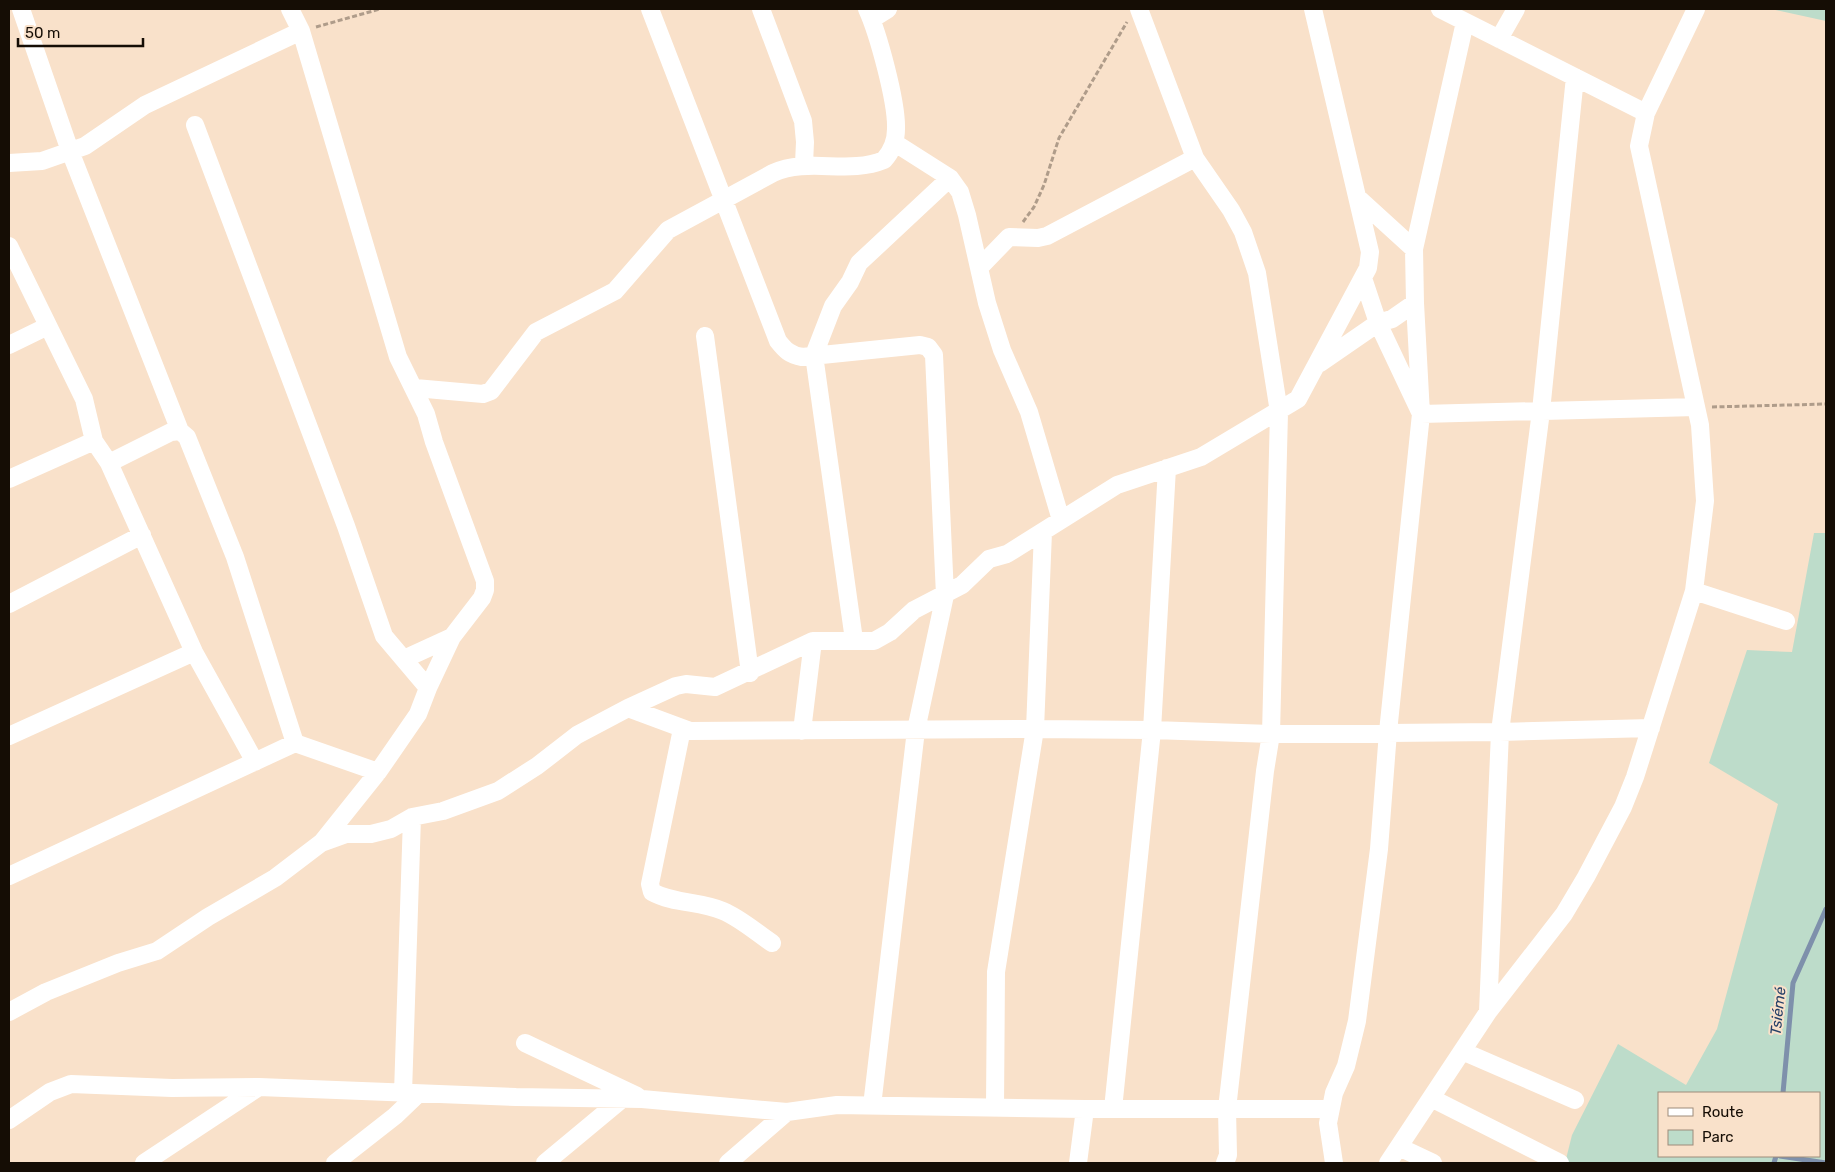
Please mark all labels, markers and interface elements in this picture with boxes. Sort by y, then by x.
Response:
scale bar [18,15,142,47]
text: 50 m [25,24,60,42]
water label: Tsiémé [1767,985,1790,1036]
legend [1658,1092,1820,1157]
text: Route [1702,1103,1744,1121]
text: Parc [1702,1128,1734,1146]

